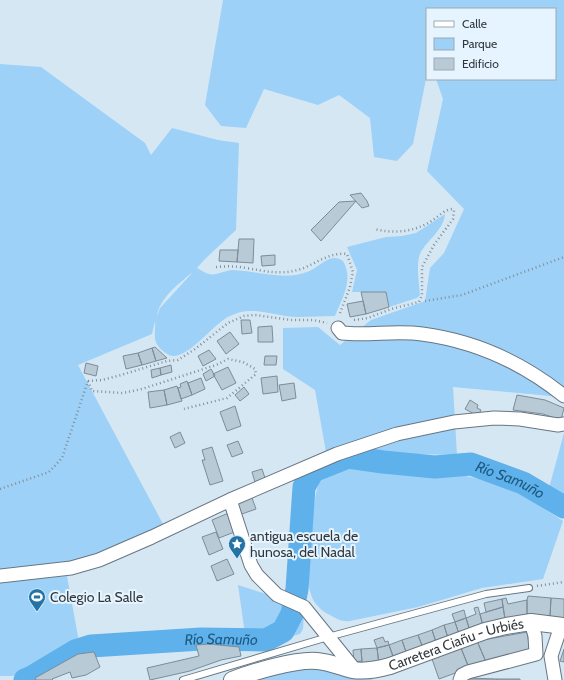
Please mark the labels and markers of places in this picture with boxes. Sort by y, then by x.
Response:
place label: antigua escuela de hunosa, del Nadal [250,527,358,561]
place icon: antigua escuela de hunosa, del Nadal [227,534,247,559]
sports icon: Colegio La Salle [27,587,47,612]
place label: Colegio La Salle [50,588,143,606]

